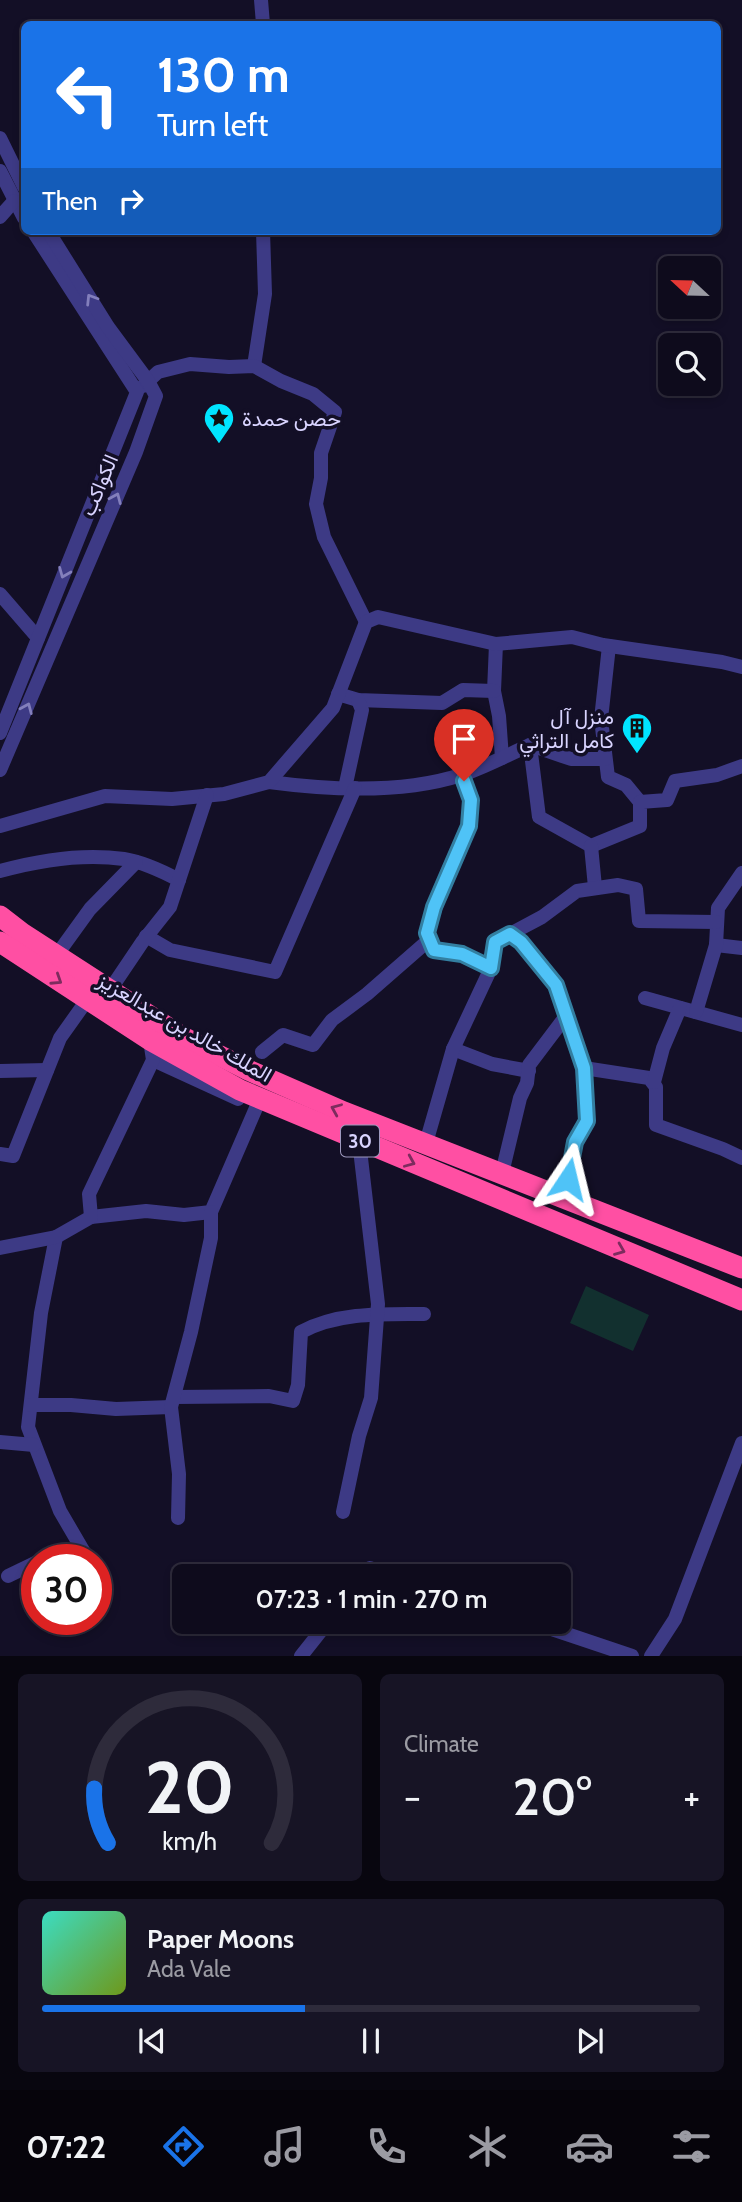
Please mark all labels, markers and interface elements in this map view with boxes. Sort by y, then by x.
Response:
text: 130 m [157,45,290,104]
icon: left [42,49,133,140]
text: Turn left [157,105,268,144]
icon: right [112,182,150,220]
text: Then [42,185,98,217]
north arrow [658,256,721,318]
map controls [658,256,721,396]
one-way arrow [86,293,99,306]
button: search [658,333,721,396]
place icon: حصن حمدة [202,401,236,445]
place label: حصن حمدة [242,406,341,431]
street label: الكواكب [75,450,124,520]
one-way arrow [108,493,122,506]
one-way arrow [58,565,72,578]
one-way arrow [18,702,32,714]
place label: منزل آل كامل التراثي [519,704,614,758]
pin [434,709,494,781]
building icon: منزل آل كامل التراثي [620,711,654,755]
icon: arrive [445,720,483,758]
street label: الملك خالد بن عبدالعزيز [92,966,276,1088]
one-way arrow [49,972,62,985]
one-way arrow [331,1103,343,1117]
road number: 30 [341,1126,379,1156]
position arrow [531,1142,605,1216]
one-way arrow [403,1154,416,1168]
one-way arrow [614,1241,626,1255]
speed limit sign: 30 [21,1544,112,1635]
text: 07:23 · 1 min · 270 m [256,1583,487,1615]
text: Climate [404,1730,479,1758]
text: 20 [145,1744,235,1832]
text: 20° [512,1765,592,1828]
text: − [404,1773,421,1820]
text: + [683,1773,700,1820]
text: km/h [163,1826,217,1856]
text: Paper Moons [147,1923,294,1955]
text: Ada Vale [147,1955,231,1983]
icon: previous [133,2022,171,2060]
icon: pause [352,2022,390,2060]
icon: next [571,2022,609,2060]
icon: directions [159,2122,208,2171]
icon: music [260,2122,309,2171]
icon: phone [362,2122,411,2171]
icon: climate [463,2122,512,2171]
icon: car [565,2122,614,2171]
icon: filters [667,2122,716,2171]
text: 07:22 [26,2127,106,2166]

